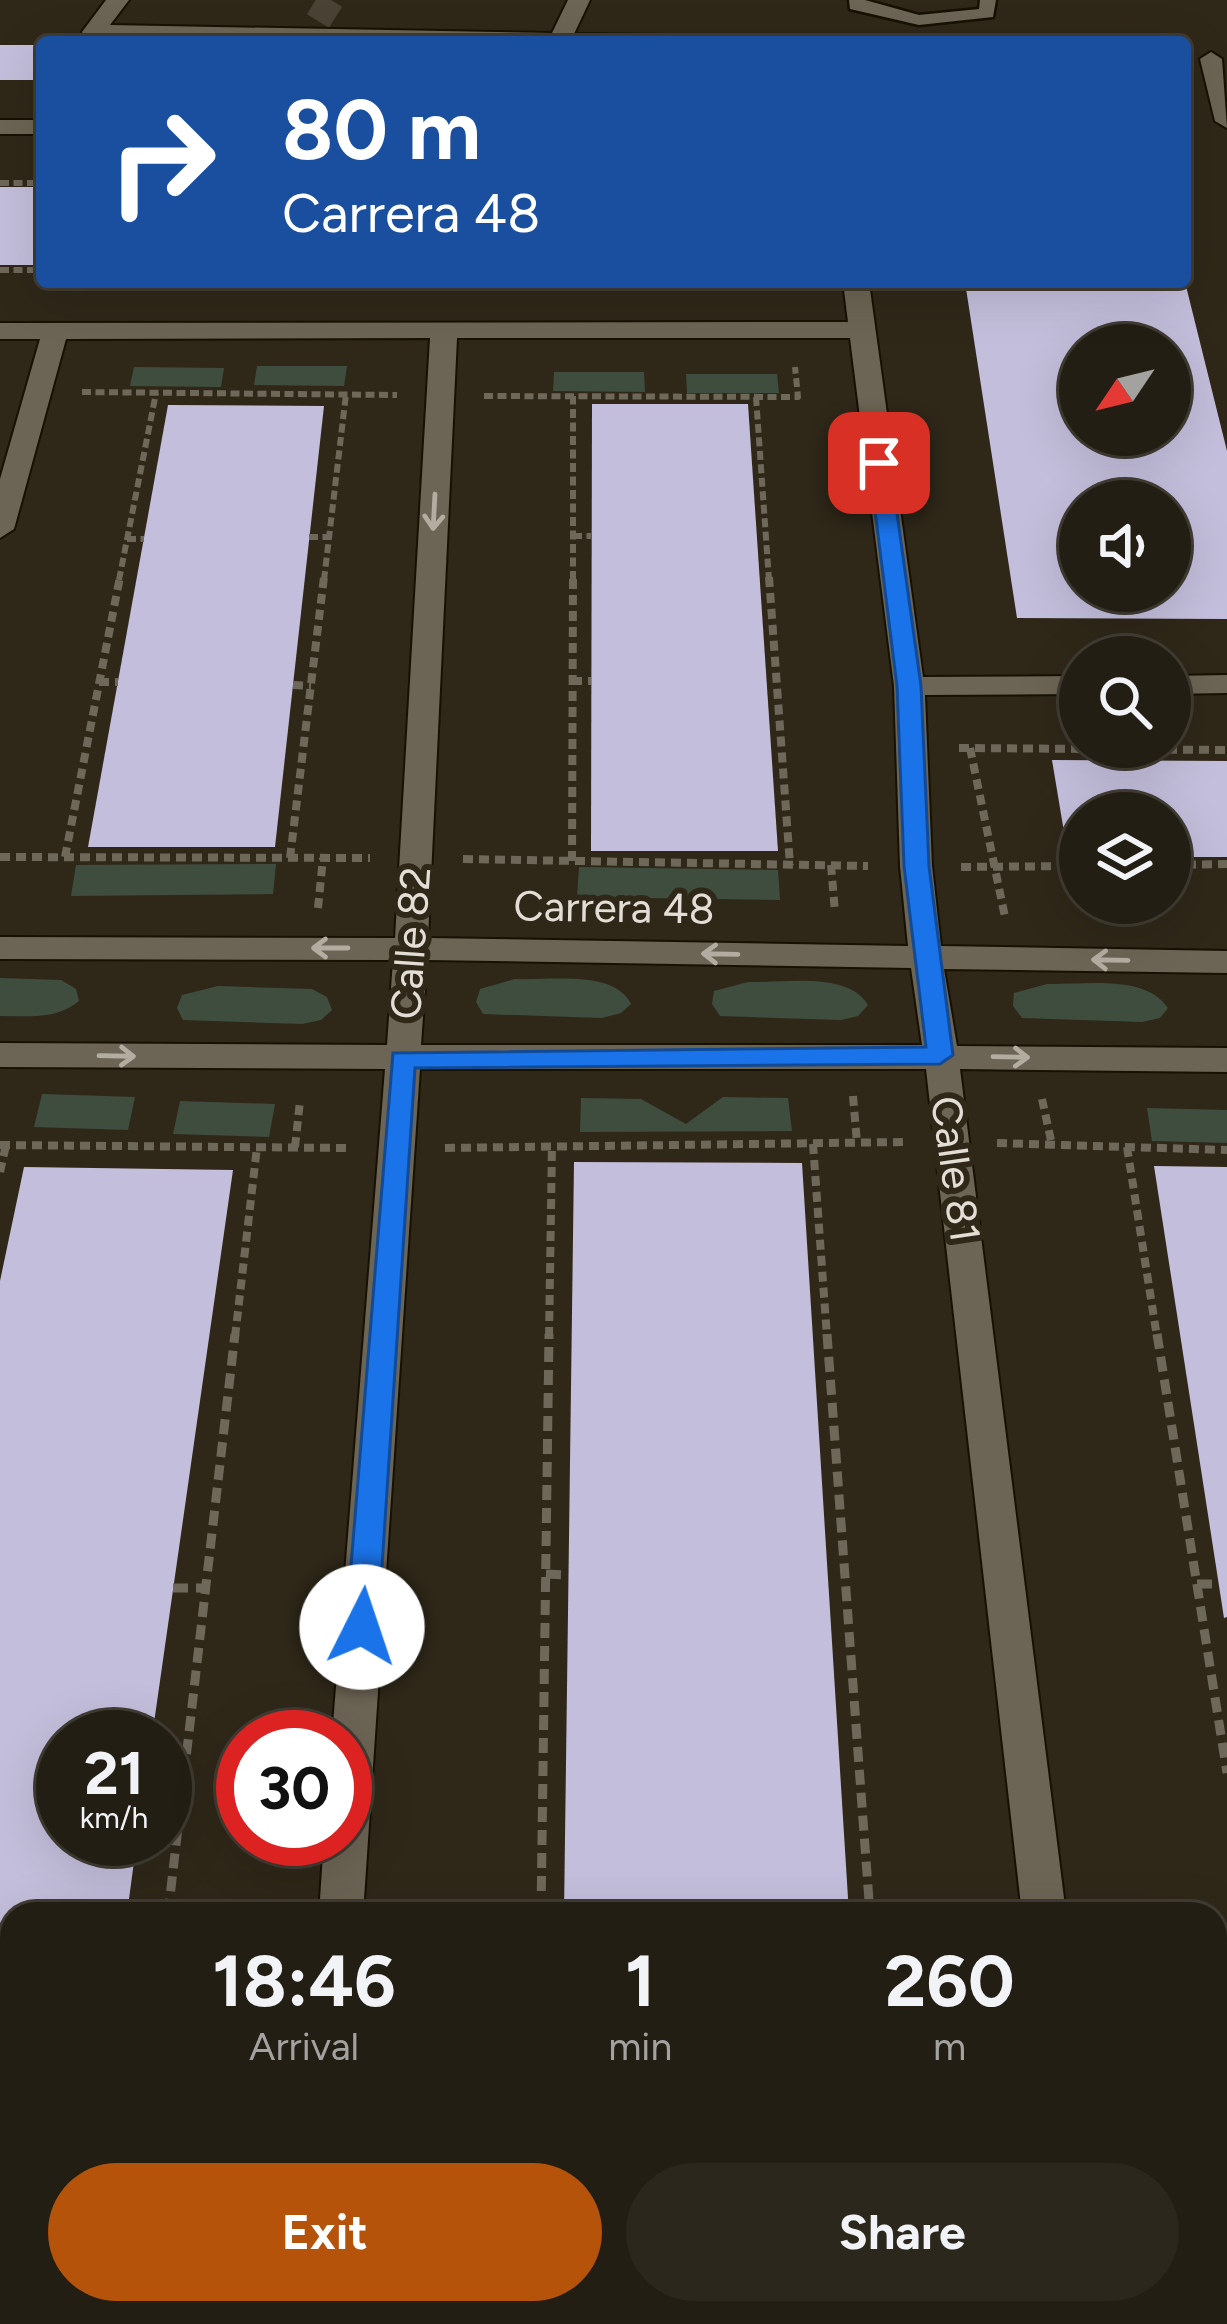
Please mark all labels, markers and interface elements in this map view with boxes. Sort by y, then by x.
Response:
text: 80 m [282,79,481,180]
icon: right [84,84,240,240]
text: Carrera 48 [282,181,540,246]
north arrow [1059,324,1191,456]
map controls [1059,324,1191,924]
pin [828,412,930,514]
icon: arrive [846,430,912,496]
button: sound [1059,480,1191,612]
one-way arrow [422,492,445,531]
button: search [1059,636,1191,768]
button: layers [1059,792,1191,924]
street label: Calle 82 [380,865,441,1021]
street label: Carrera 48 [513,880,715,935]
one-way arrow [311,937,350,959]
one-way arrow [701,943,740,965]
one-way arrow [1091,949,1130,971]
one-way arrow [97,1045,136,1067]
one-way arrow [991,1045,1030,1068]
street label: Calle 81 [920,1093,991,1245]
position arrow [299,1564,425,1690]
speed limit sign: 30 [216,1710,372,1866]
text: 21 [84,1737,144,1809]
text: km/h [80,1799,148,1836]
text: 18:46 [212,1938,396,2024]
text: 1 [625,1938,655,2024]
text: 260 [885,1938,1015,2024]
text: Arrival [249,2023,359,2070]
text: min [608,2023,672,2070]
text: m [933,2023,966,2070]
button: Exit [48,2163,602,2301]
button: Share [626,2163,1179,2301]

